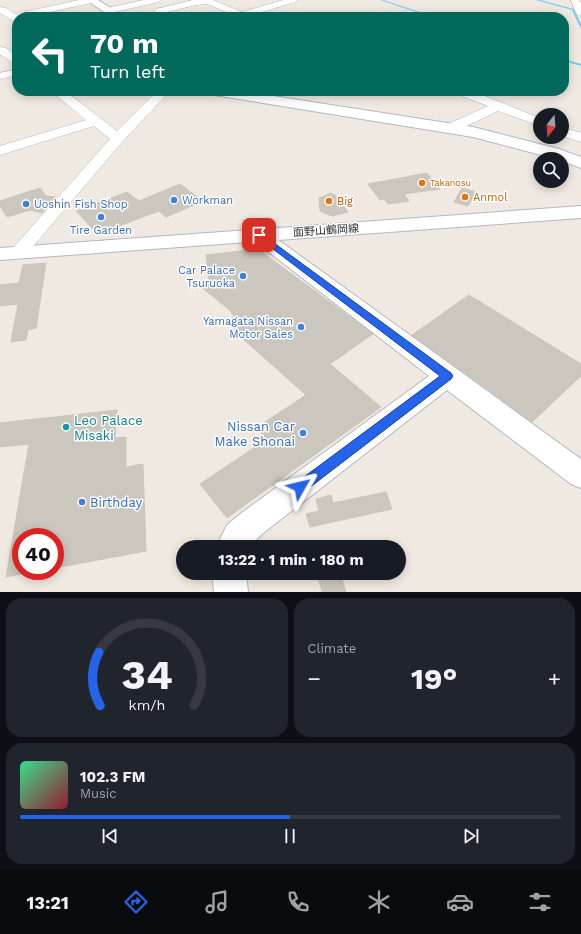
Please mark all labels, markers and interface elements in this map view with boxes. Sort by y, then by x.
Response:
text: 70 m [90,27,159,60]
icon: left [24,28,76,80]
text: Turn left [90,61,165,82]
north arrow [533,108,569,144]
map controls [533,108,569,188]
button: search [533,152,569,188]
marker: Takanosu [417,178,427,188]
place label: Takanosu [430,178,471,188]
place label: Anmol [473,191,508,204]
marker: Anmol [460,192,470,202]
place label: Workman [182,194,233,207]
marker: Workman [169,195,179,205]
place label: Big [337,195,353,208]
marker: Big [324,196,334,206]
place label: Uoshin Fish Shop [34,198,128,211]
marker: Uoshin Fish Shop [21,199,31,209]
marker: Tire Garden [96,212,106,222]
pin [242,218,276,252]
street label: 面野山鶴岡線 [293,222,359,239]
place label: Tire Garden [70,224,132,237]
icon: arrive [248,224,270,246]
place label: Car Palace Tsuruoka [178,264,235,290]
marker: Car Palace Tsuruoka [238,271,248,281]
place label: Yamagata Nissan Motor Sales [203,315,293,341]
marker: Yamagata Nissan Motor Sales [296,322,306,332]
place label: Leo Palace Misaki [74,413,143,443]
place label: Nissan Car Make Shonai [215,419,295,449]
marker: Leo Palace Misaki [61,422,71,432]
marker: Nissan Car Make Shonai [298,428,308,438]
position arrow [279,466,321,508]
place label: Birthday [90,495,142,510]
marker: Birthday [77,497,87,507]
speed limit sign: 40 [12,528,64,580]
text: 13:22 · 1 min · 180 m [218,551,364,569]
text: Climate [308,641,356,656]
text: 34 [121,649,173,698]
text: 19° [411,661,457,696]
text: − [308,666,321,691]
text: + [548,666,561,691]
text: km/h [128,696,165,712]
text: 102.3 FM [80,768,145,786]
text: Music [80,786,117,801]
icon: previous [99,825,121,847]
icon: pause [279,825,301,847]
icon: next [460,825,482,847]
icon: directions [122,888,150,916]
icon: music [203,888,231,916]
icon: phone [284,888,312,916]
icon: climate [365,888,393,916]
icon: car [446,888,474,916]
icon: filters [526,888,554,916]
text: 13:21 [26,892,69,913]

